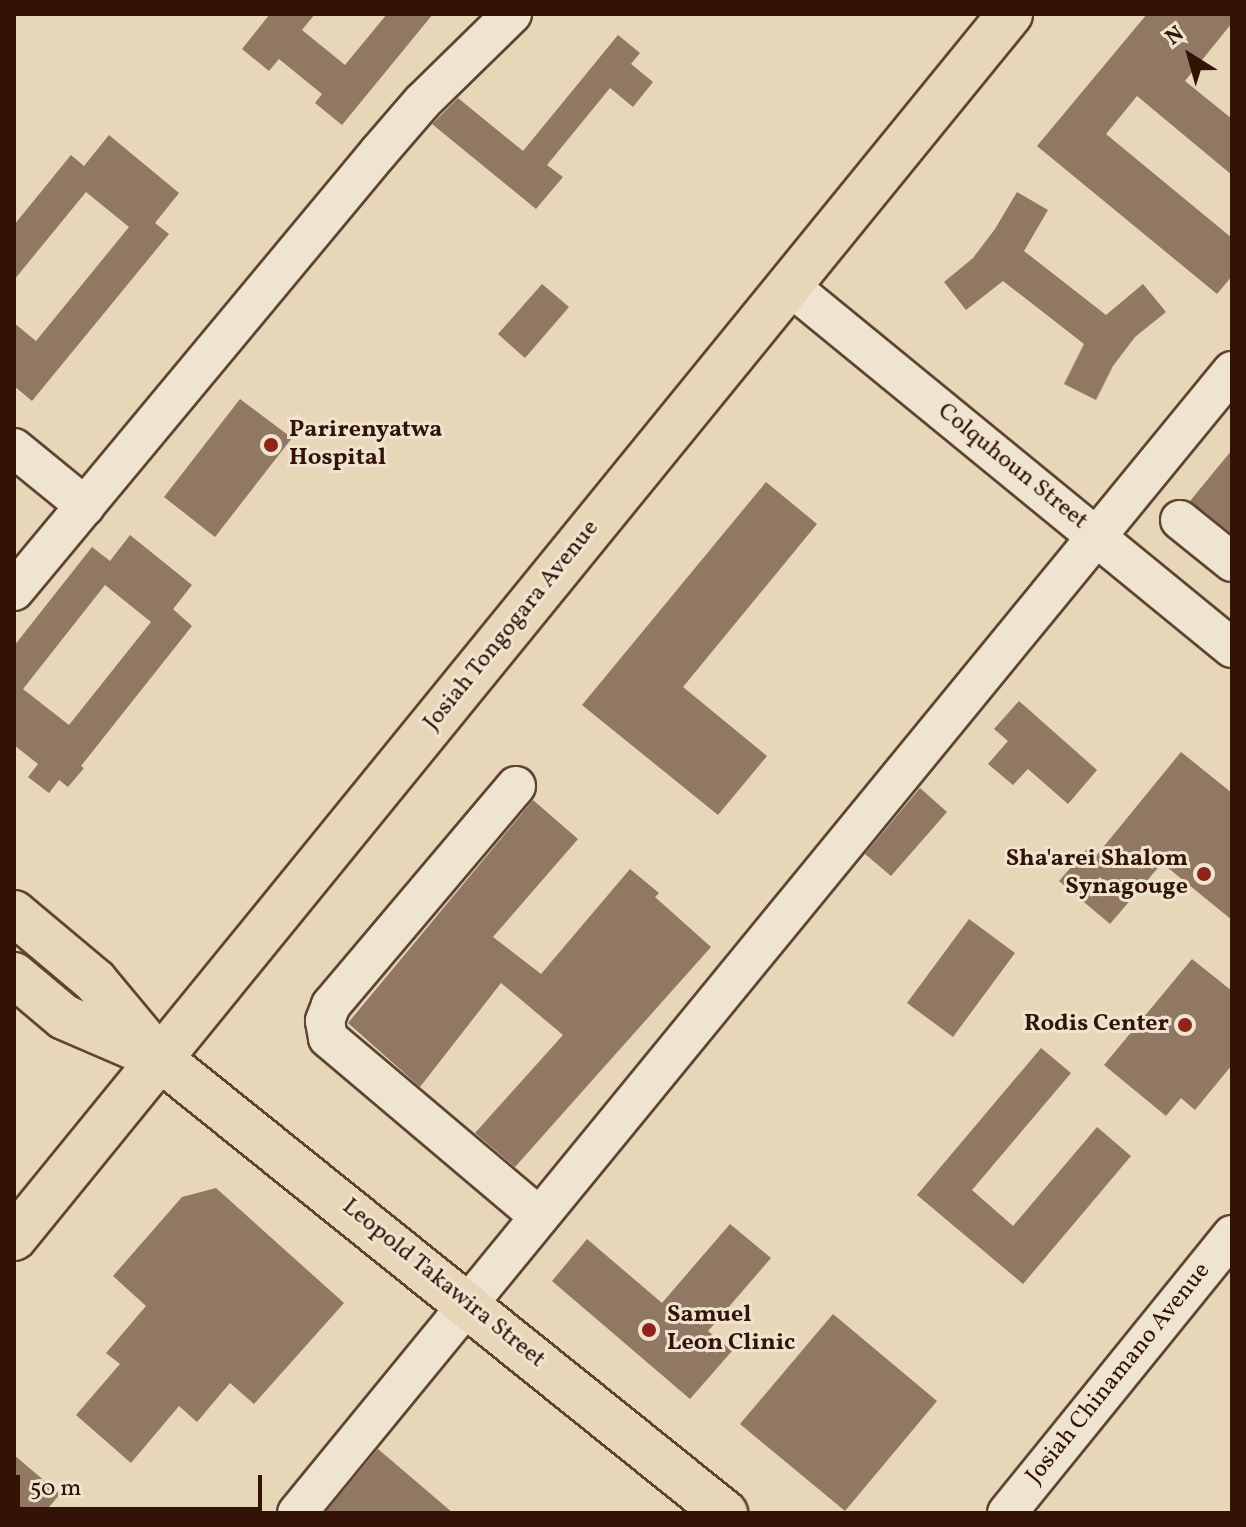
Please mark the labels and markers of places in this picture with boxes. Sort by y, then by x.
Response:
place label: Parirenyatwa Hospital [289,417,442,473]
marker: Parirenyatwa Hospital [260,434,282,456]
place label: Sha'arei Shalom Synagouge [1006,846,1188,902]
marker: Sha'arei Shalom Synagouge [1195,865,1213,883]
place label: Rodis Center [1024,1011,1169,1039]
marker: Rodis Center [1176,1016,1194,1034]
place label: Samuel Leon Clinic [667,1302,795,1358]
marker: Samuel Leon Clinic [638,1319,660,1341]

